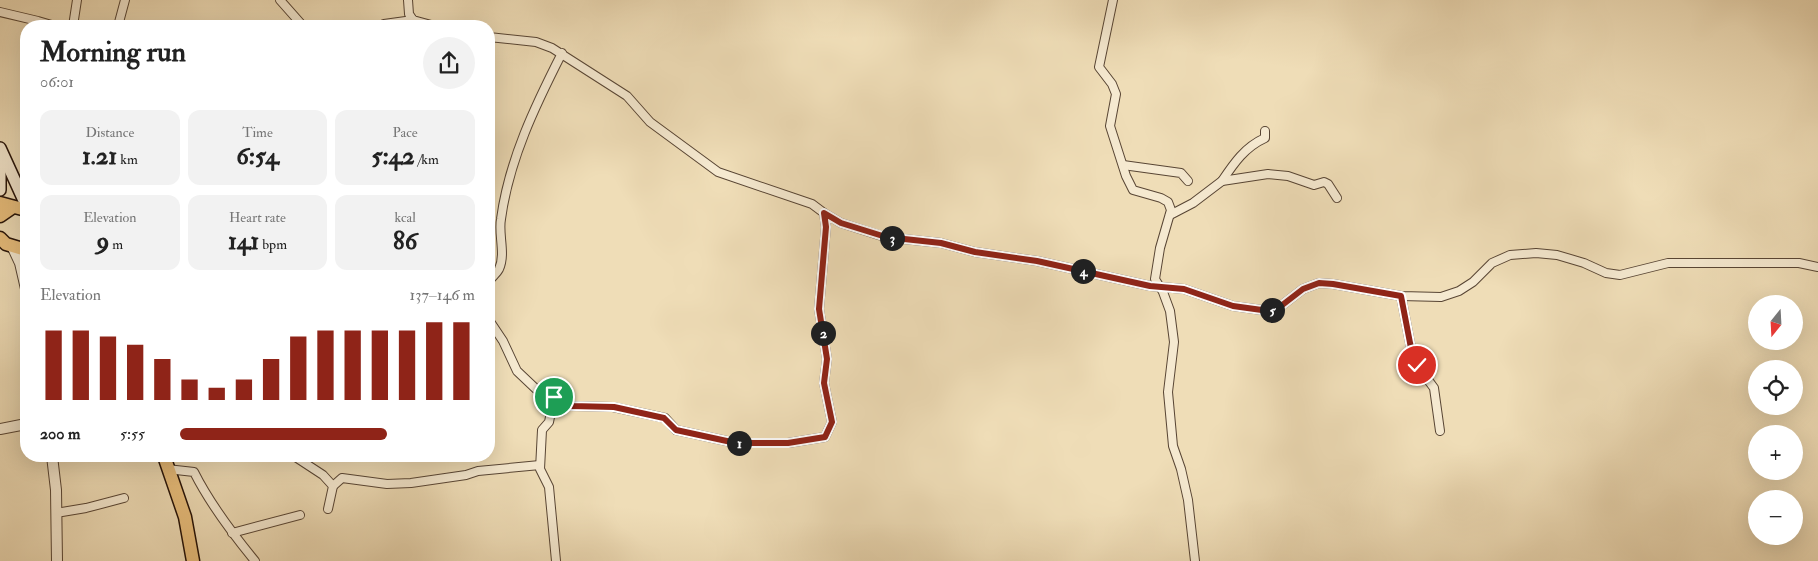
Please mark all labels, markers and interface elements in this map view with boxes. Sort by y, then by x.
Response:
text: Morning run [40,35,186,70]
button: share [423,37,475,89]
text: 06:01 [40,72,74,92]
text: Distance [85,124,134,141]
text: Time [242,124,273,141]
text: Pace [393,124,418,141]
text: 1.21 [82,141,117,172]
text: 6:54 [236,141,279,172]
text: 5:42 [371,141,415,172]
text: km [117,151,138,168]
text: /km [415,151,439,168]
text: Elevation [83,209,137,226]
text: Heart rate [229,209,286,226]
text: kcal [394,209,416,226]
text: 9 [97,226,109,257]
text: 141 [228,226,259,257]
text: 86 [393,226,417,257]
pin: 3 [880,226,904,250]
text: 3 [890,230,895,247]
text: m [109,236,123,253]
text: bpm [259,236,287,253]
pin: 4 [1070,258,1096,284]
text: 4 [1080,263,1087,280]
text: Elevation [40,285,101,305]
text: 137–146 m [410,285,475,305]
north arrow [1748,295,1802,350]
map controls [1748,295,1803,545]
pin: 5 [1260,298,1284,322]
text: 5 [1269,302,1276,319]
pin: 2 [810,320,836,346]
text: 2 [820,325,827,342]
pin [1396,344,1438,386]
icon: check [1403,351,1431,379]
button: locate [1748,360,1803,415]
pin [533,376,575,418]
icon: arrive [540,383,568,411]
text: 200 m [40,424,80,444]
text: 5:55 [120,424,145,444]
button: + [1748,425,1803,480]
pin: 1 [726,430,752,456]
text: 1 [737,435,742,452]
button: − [1748,490,1803,545]

